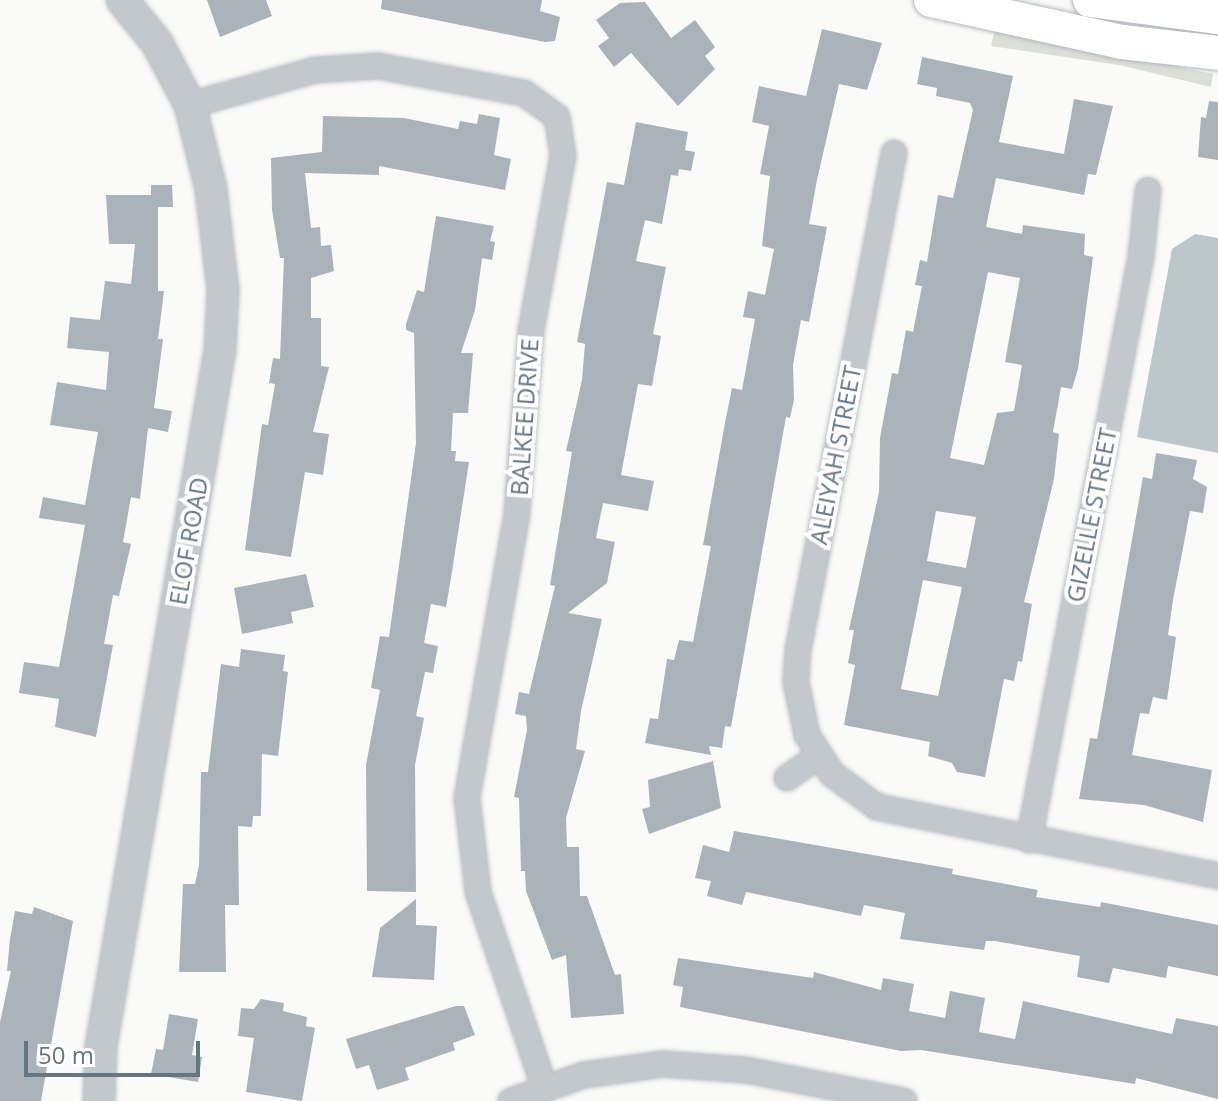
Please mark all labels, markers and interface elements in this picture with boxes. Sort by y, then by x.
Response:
street label: BALKEE DRIVE [504,337,544,497]
street label: ALEIYAH STREET [804,363,866,547]
street label: GIZELLE STREET [1060,425,1122,605]
street label: ELOF ROAD [163,475,213,607]
scale bar [28,1025,204,1075]
text: 50 m [38,1038,94,1071]

